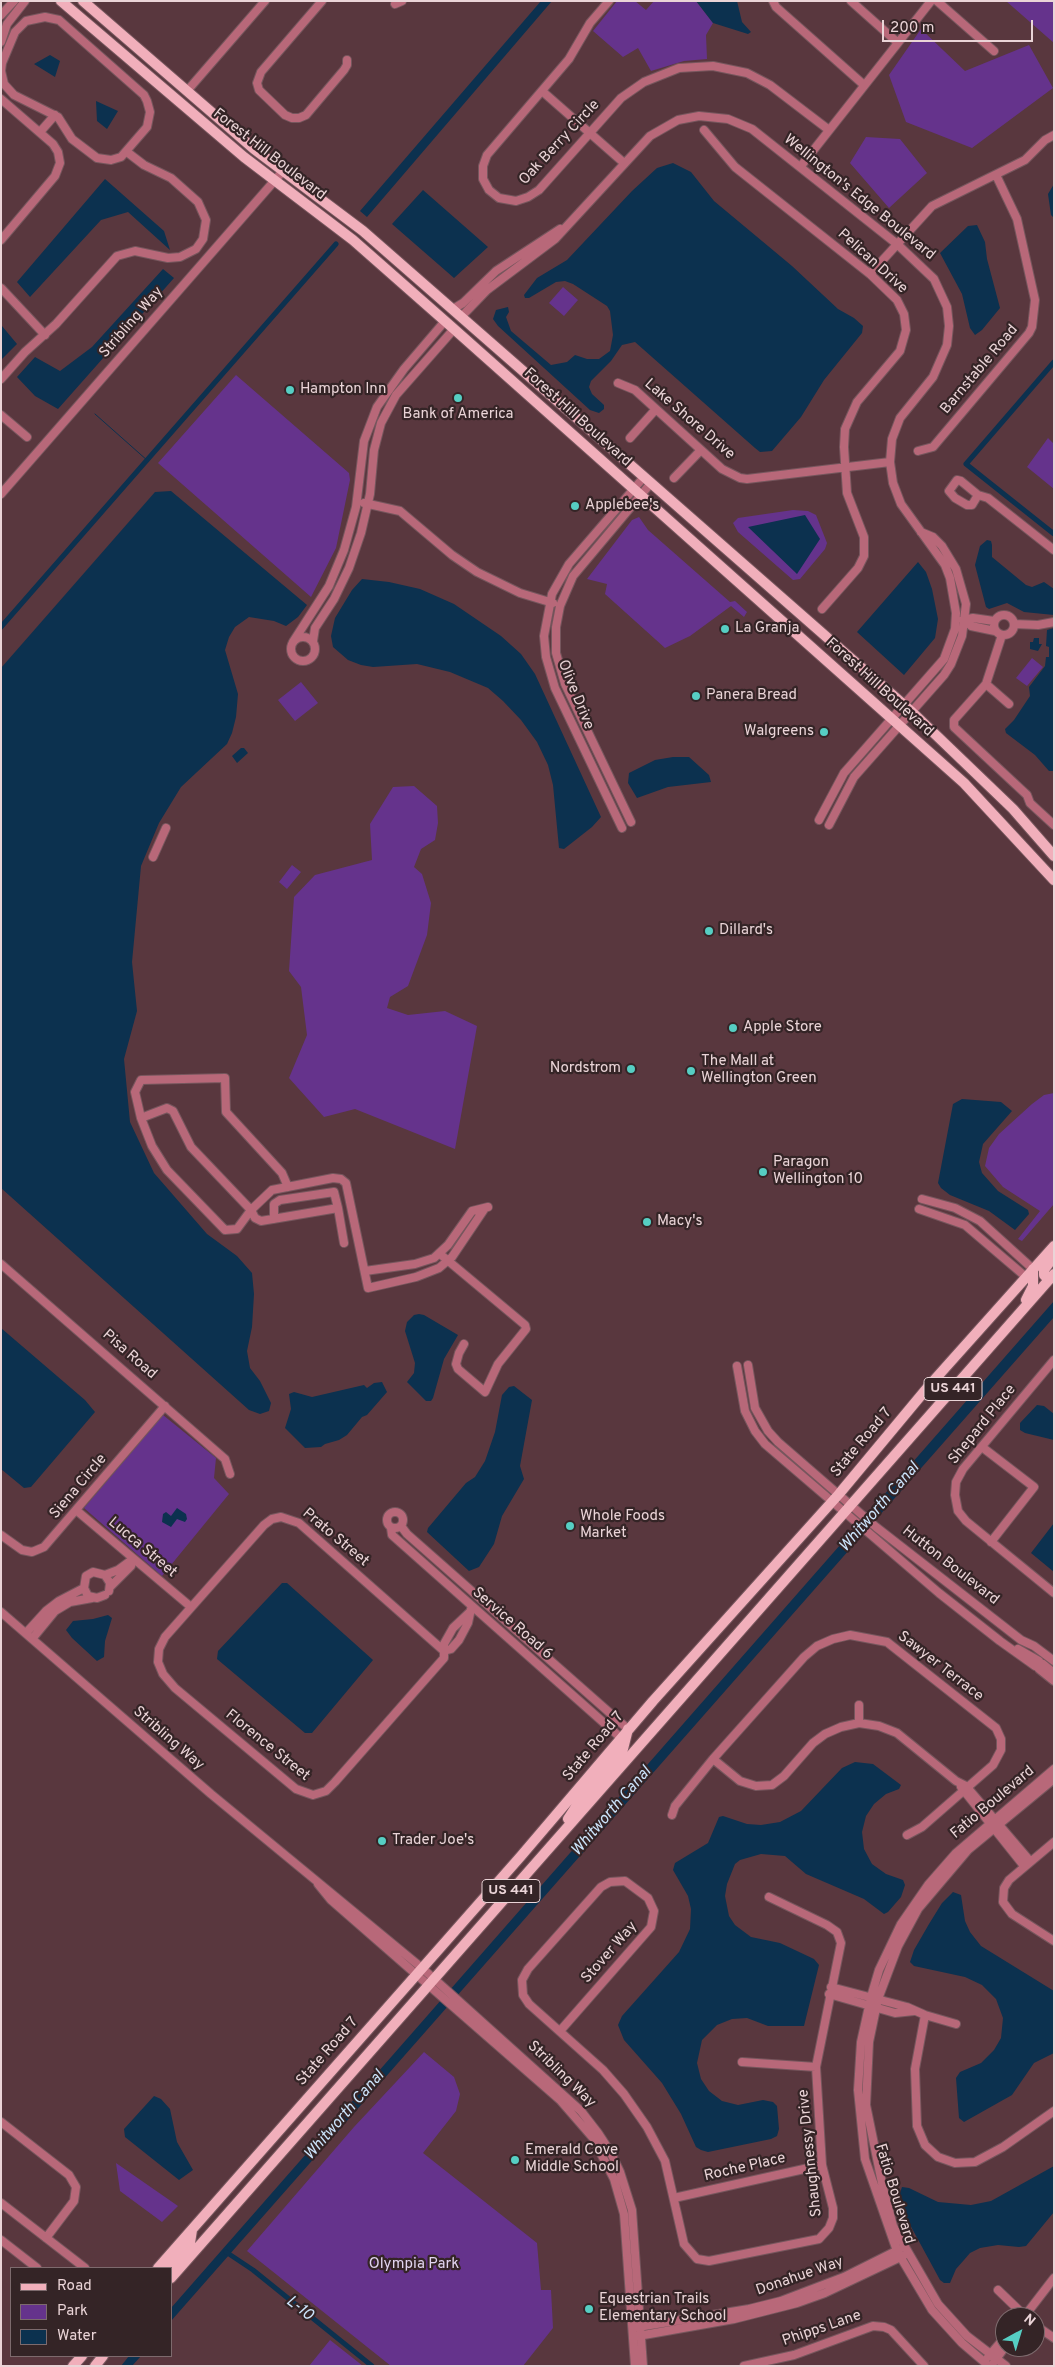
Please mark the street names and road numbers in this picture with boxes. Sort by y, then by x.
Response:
street label: Oak Berry Circle [516,97,604,189]
street label: Forest Hill Boulevard [209,105,329,205]
street label: Wellington's Edge Boulevard [780,131,938,265]
street label: Pelican Drive [833,226,911,298]
street label: Stribling Way [96,284,168,362]
street label: Barnstable Road [937,322,1023,418]
street label: Forest Hill Boulevard [520,365,634,471]
street label: Lake Shore Drive [640,376,738,464]
street label: Forest Hill Boulevard [822,635,936,741]
street label: Olive Drive [553,658,597,732]
street label: Pisa Road [98,1326,160,1384]
road number: US 441 [924,1378,982,1400]
street label: Shepard Place [945,1382,1021,1468]
street label: State Road 7 [828,1405,896,1481]
street label: Siena Circle [47,1451,111,1523]
street label: Prato Street [298,1505,372,1571]
street label: Lucca Street [104,1514,180,1582]
street label: Hutton Boulevard [898,1523,1002,1609]
street label: Service Road 6 [468,1584,556,1664]
street label: Sawyer Terrace [894,1628,986,1706]
street label: Stribling Way [129,1703,207,1775]
street label: Florence Street [221,1706,313,1786]
street label: State Road 7 [560,1709,628,1785]
street label: Fatio Boulevard [947,1763,1039,1843]
road number: US 441 [482,1880,540,1902]
street label: Stover Way [578,1918,642,1988]
street label: State Road 7 [293,2014,363,2090]
street label: Stribling Way [523,2038,599,2112]
street label: Shaughnessy Drive [795,2088,827,2218]
street label: Fatio Boulevard [870,2142,918,2246]
street label: Roche Place [702,2150,788,2186]
street label: Donahue Way [754,2254,846,2300]
street label: Phipps Lane [780,2307,864,2351]

